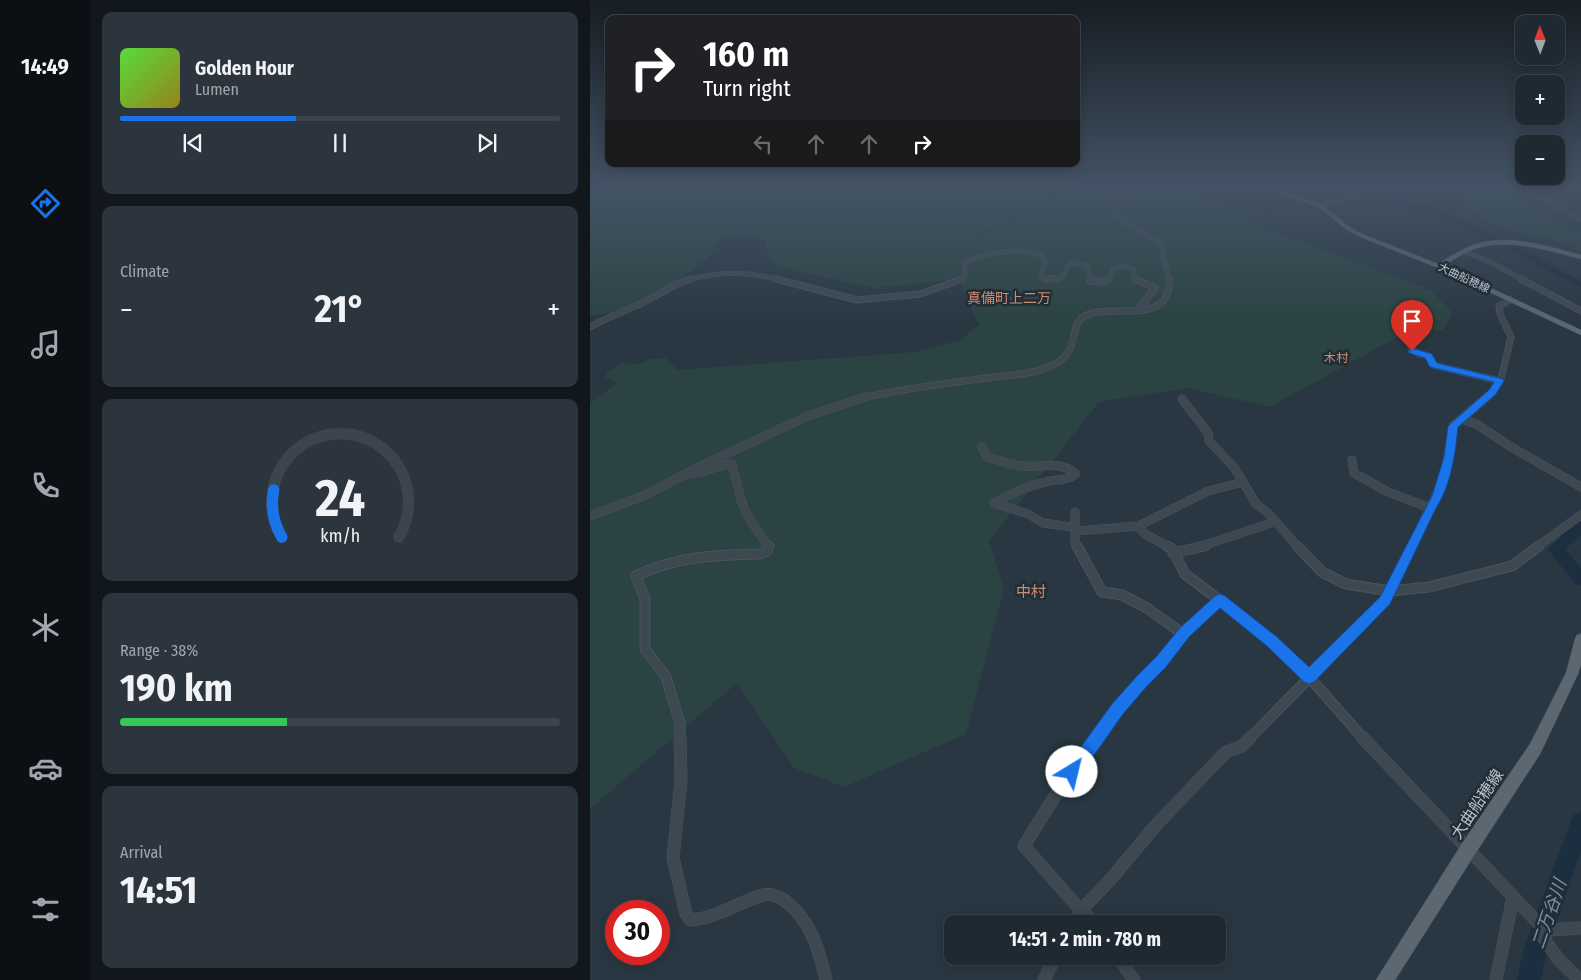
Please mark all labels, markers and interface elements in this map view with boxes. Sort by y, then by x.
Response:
north arrow [1515,15,1565,65]
map controls [1515,15,1565,185]
text: 160 m [703,33,789,75]
icon: right [620,35,685,100]
text: 14:49 [21,53,69,80]
text: Golden Hour [195,57,294,80]
text: Turn right [703,75,791,102]
button: + [1515,75,1565,125]
text: Lumen [195,80,239,99]
icon: previous [179,129,207,157]
icon: pause [326,129,354,157]
icon: next [473,129,501,157]
icon: left [749,130,777,158]
icon: ahead [802,130,830,158]
icon: ahead [855,130,883,158]
icon: right [908,130,936,158]
button: − [1515,135,1565,185]
icon: directions [28,186,63,221]
street label: 大曲船穂線 [1436,260,1492,296]
text: Climate [120,262,169,281]
text: 21° [315,286,365,332]
district label: 真備町上二万 [967,290,1051,307]
text: − [120,293,133,326]
text: + [547,293,560,326]
pin [1391,300,1433,351]
icon: arrive [1398,307,1426,335]
icon: music [28,327,63,362]
district label: 木村 [1324,351,1349,365]
text: 24 [314,467,365,530]
icon: phone [28,468,63,503]
text: km/h [320,525,360,547]
district label: 中村 [1016,583,1046,601]
icon: climate [28,610,63,645]
text: Range · 38% [120,641,198,660]
text: 190 km [120,665,233,711]
position arrow [1045,745,1097,797]
icon: car [28,751,63,786]
street label: 大曲船穂線 [1447,766,1507,842]
text: Arrival [120,843,162,862]
text: 14:51 [120,867,197,913]
water label: 二万谷川 [1527,874,1572,952]
icon: filters [28,892,63,927]
speed limit sign: 30 [605,900,670,965]
text: 14:51 · 2 min · 780 m [1009,928,1161,951]

